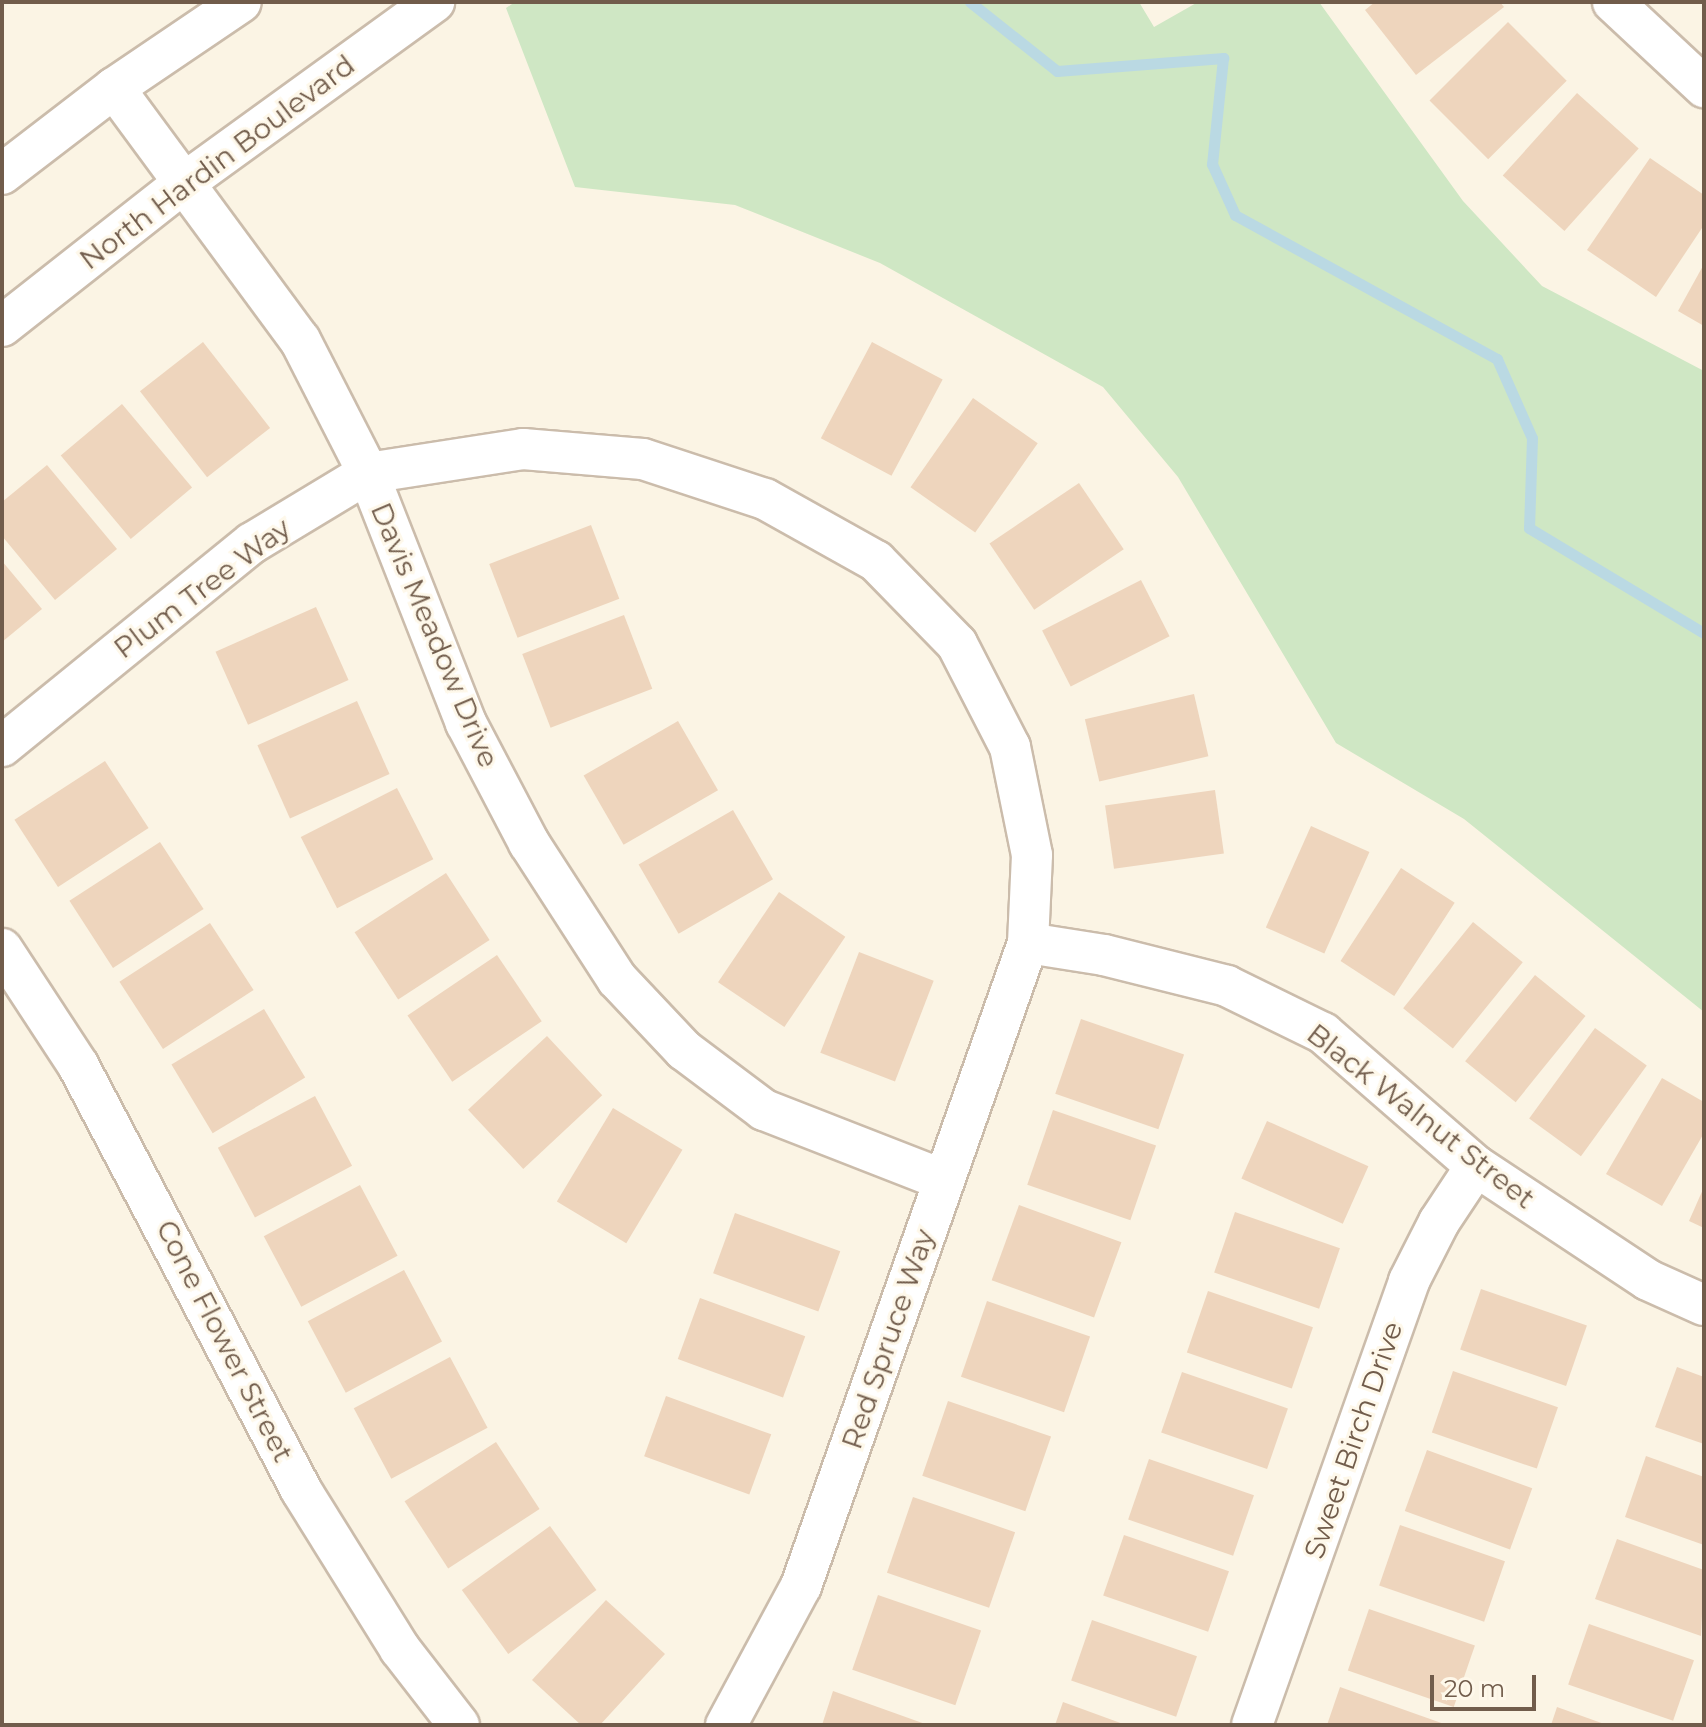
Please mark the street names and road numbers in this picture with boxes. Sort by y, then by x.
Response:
street label: North Hardin Boulevard [73,48,361,276]
street label: Davis Meadow Drive [364,498,506,772]
street label: Plum Tree Way [107,511,297,665]
street label: Black Walnut Street [1301,1017,1541,1215]
street label: Cone Flower Street [150,1215,300,1467]
street label: Red Spruce Way [835,1225,941,1453]
street label: Sweet Birch Drive [1297,1317,1409,1563]

